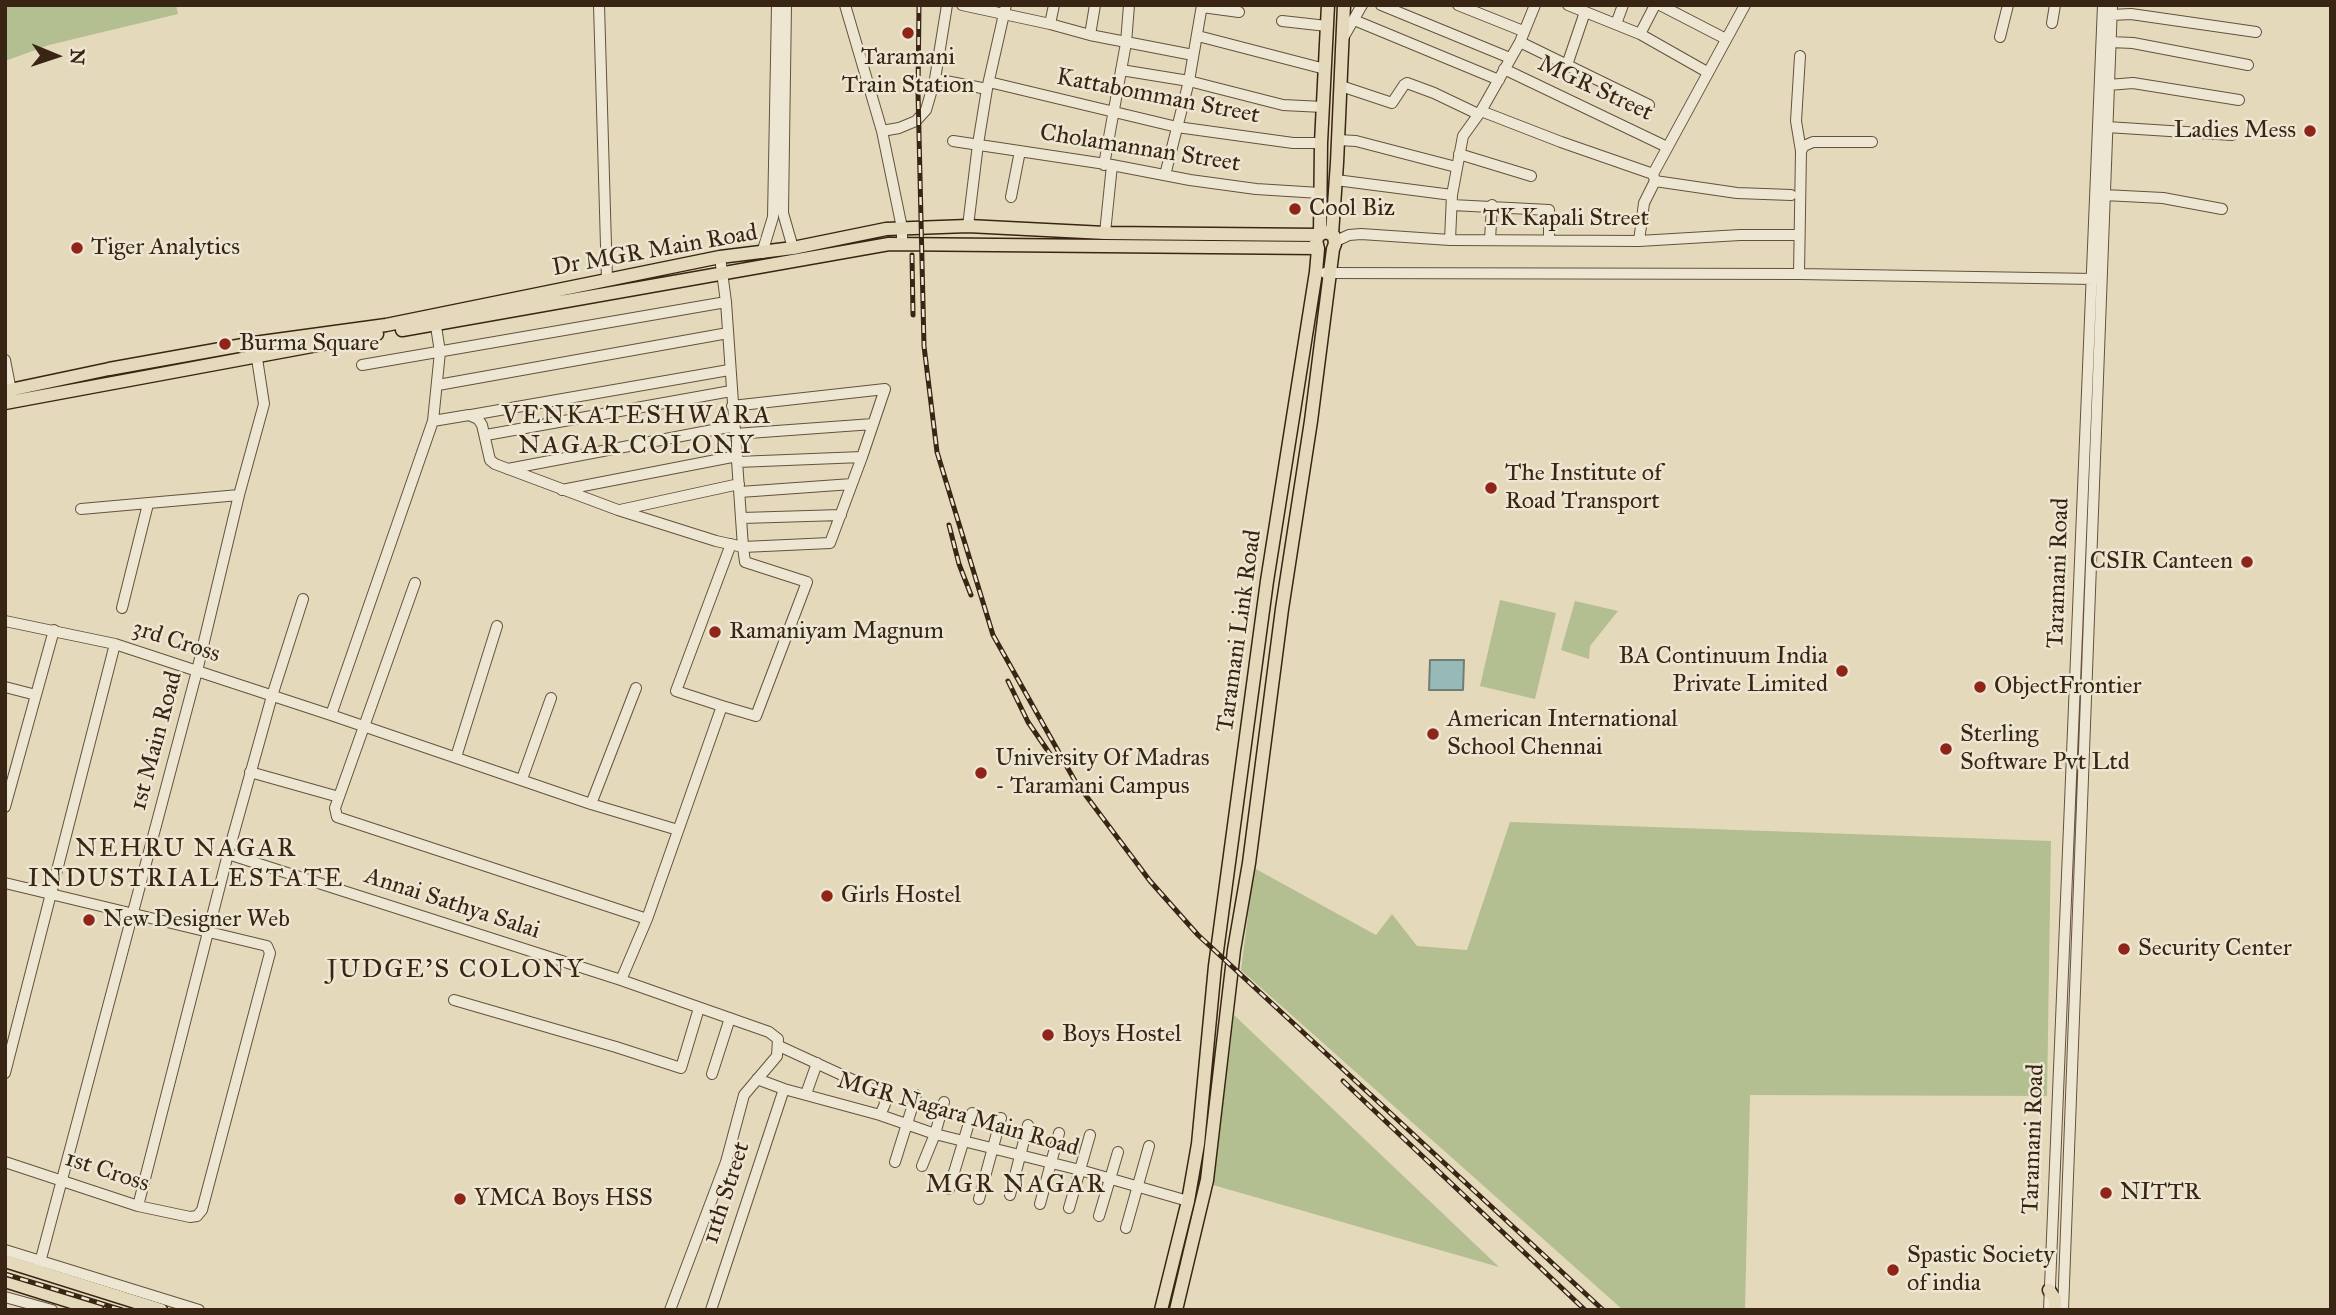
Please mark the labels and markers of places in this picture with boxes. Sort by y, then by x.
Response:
marker: Taramani Train Station [900,25,916,41]
place label: Taramani Train Station [842,44,974,100]
place label: Ladies Mess [2174,117,2296,145]
marker: Ladies Mess [2302,123,2318,139]
place label: Cool Biz [1309,195,1395,223]
marker: Cool Biz [1287,201,1303,217]
place label: Tiger Analytics [91,234,240,262]
marker: Tiger Analytics [69,240,85,256]
place label: Burma Square [239,330,379,358]
marker: Burma Square [217,336,233,352]
place label: The Institute of Road Transport [1505,460,1662,516]
marker: The Institute of Road Transport [1483,480,1499,496]
place label: CSIR Canteen [2090,548,2233,576]
marker: CSIR Canteen [2239,554,2255,570]
place label: Ramaniyam Magnum [729,618,944,646]
marker: Ramaniyam Magnum [707,624,723,640]
place label: BA Continuum India Private Limited [1618,643,1828,699]
marker: BA Continuum India Private Limited [1834,663,1850,679]
place label: ObjectFrontier [1994,673,2142,701]
marker: ObjectFrontier [1972,679,1988,695]
place label: American International School Chennai [1447,706,1678,762]
place label: Sterling Software Pvt Ltd [1960,721,2130,777]
marker: American International School Chennai [1425,726,1441,742]
marker: Sterling Software Pvt Ltd [1938,741,1954,757]
place label: University Of Madras - Taramani Campus [995,745,1209,801]
marker: University Of Madras - Taramani Campus [973,765,989,781]
place label: Girls Hostel [841,882,961,910]
marker: Girls Hostel [819,888,835,904]
place label: New Designer Web [103,906,290,934]
marker: New Designer Web [81,912,97,928]
place label: Security Center [2138,935,2292,963]
marker: Security Center [2116,941,2132,957]
place label: Boys Hostel [1062,1021,1182,1049]
marker: Boys Hostel [1040,1027,1056,1043]
place label: NITTR [2120,1179,2201,1207]
place label: YMCA Boys HSS [474,1185,653,1213]
marker: NITTR [2098,1185,2114,1201]
marker: YMCA Boys HSS [452,1191,468,1207]
place label: Spastic Society of india [1907,1242,2054,1298]
marker: Spastic Society of india [1885,1262,1901,1278]

